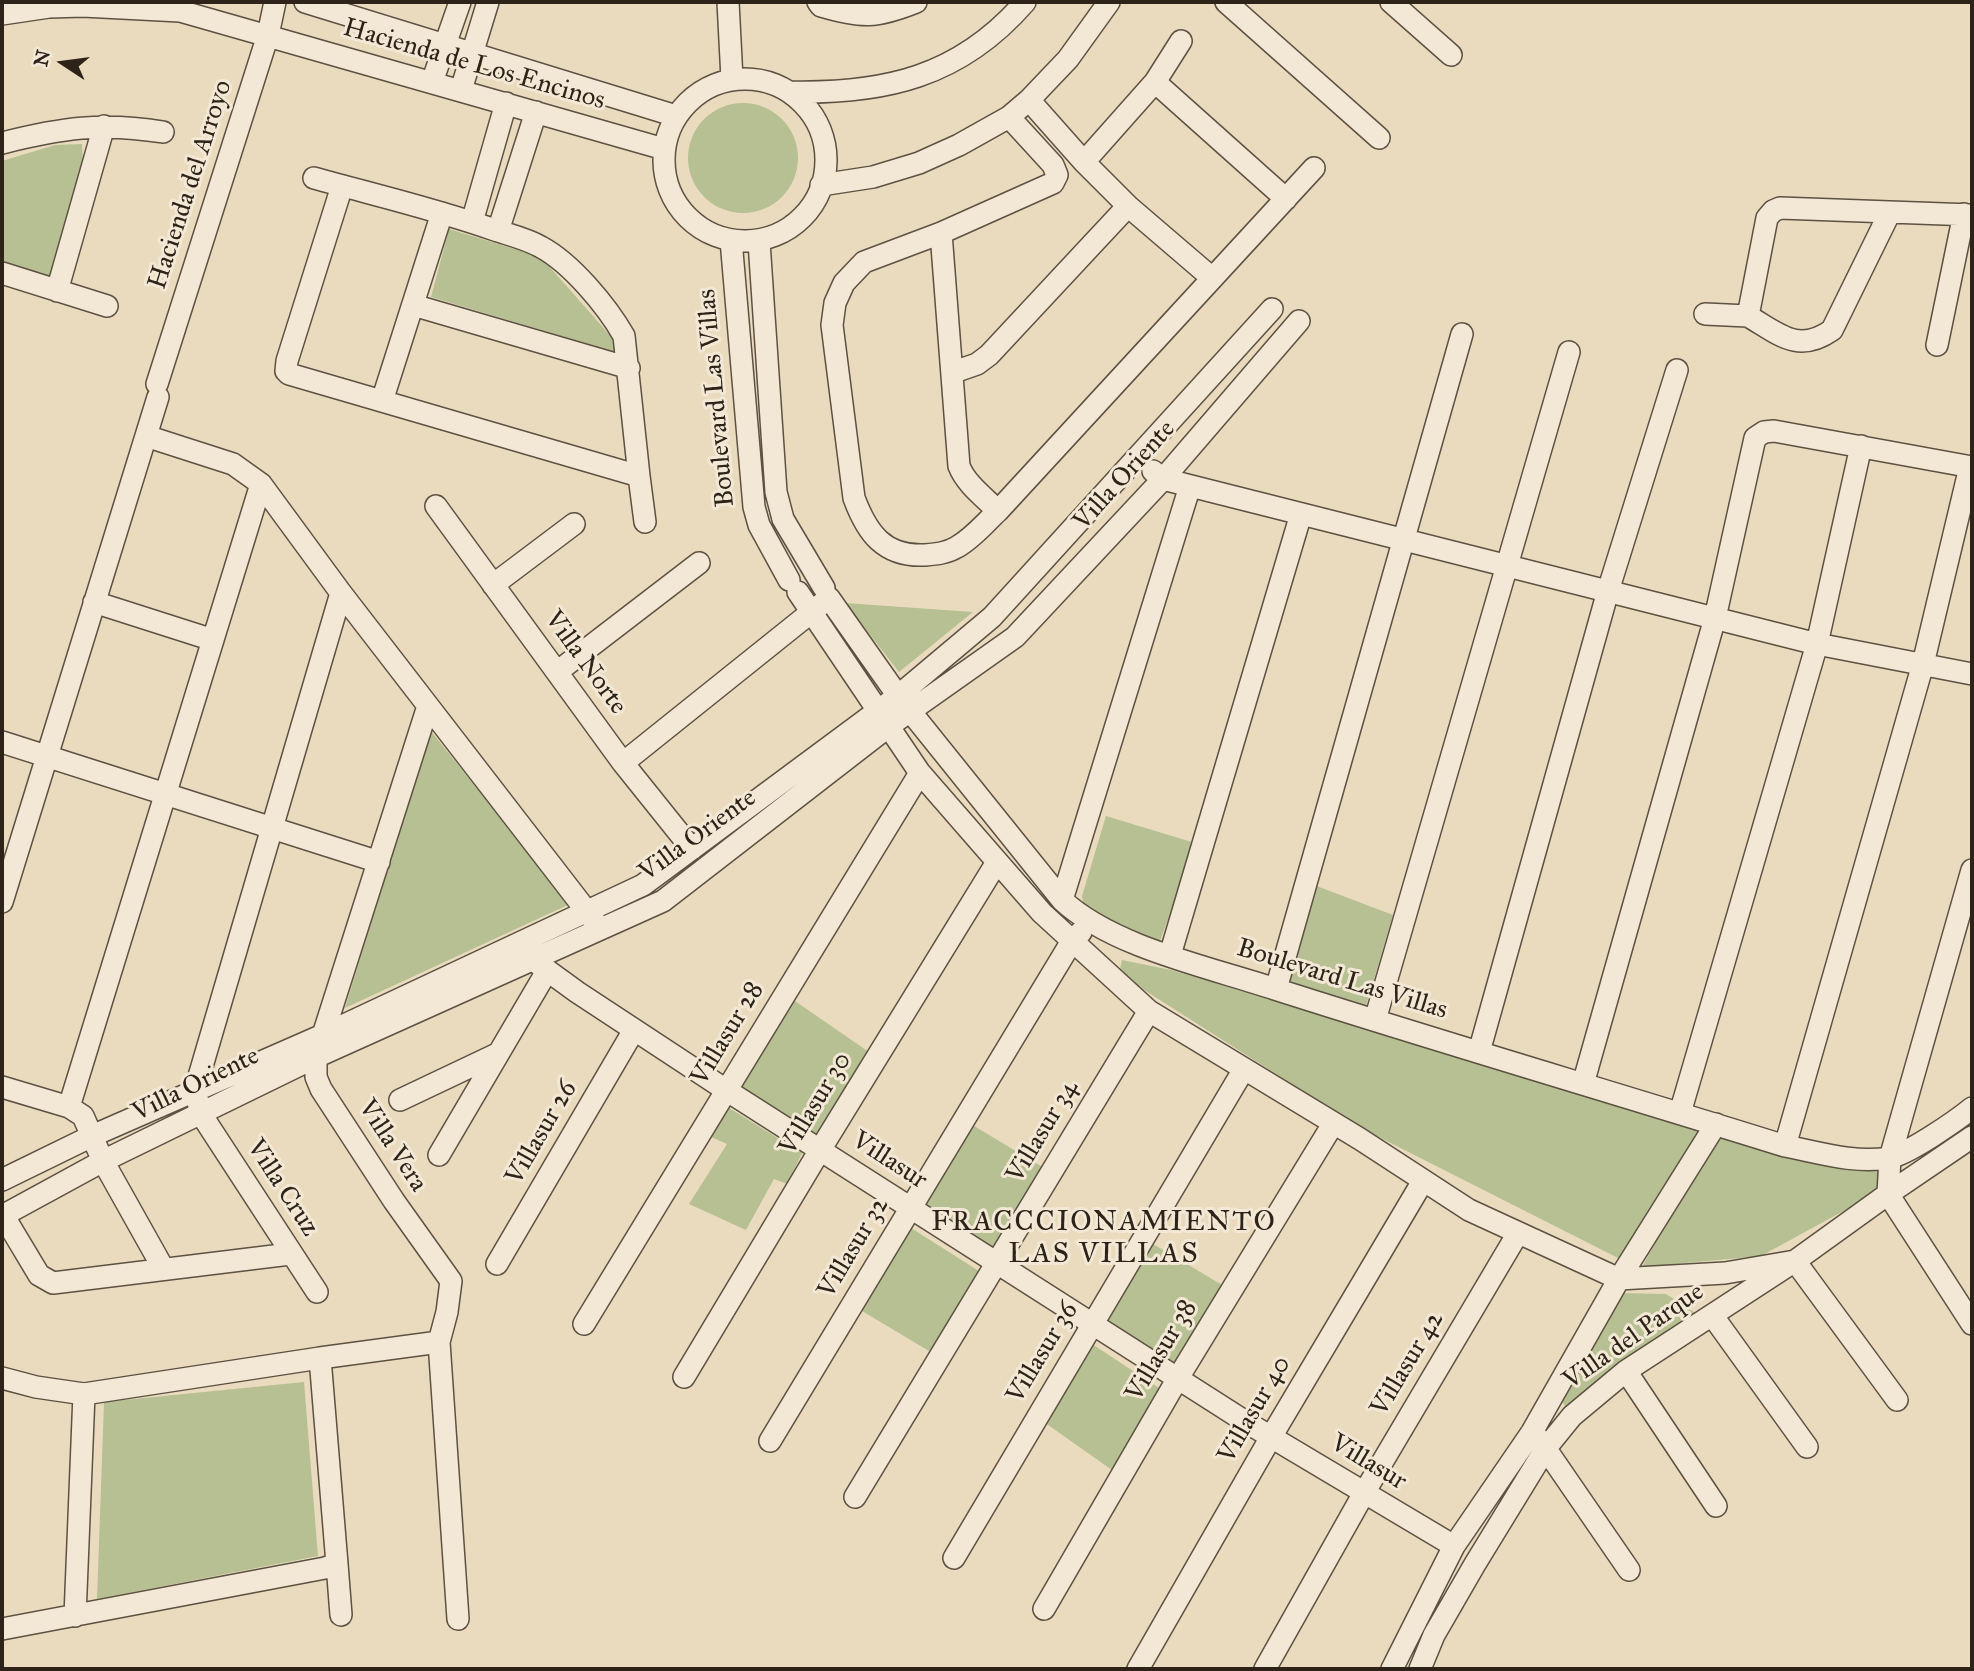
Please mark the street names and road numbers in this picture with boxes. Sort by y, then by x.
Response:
street label: Hacienda de Los Encinos [340,13,608,117]
street label: Hacienda del Arroyo [143,77,239,293]
street label: Boulevard Las Villas [692,288,742,508]
street label: Villa Oriente [1067,415,1183,537]
street label: Villa Norte [537,605,633,721]
street label: Villa Oriente [633,783,763,889]
street label: Boulevard Las Villas [1233,933,1451,1027]
street label: Villasur 28 [685,976,771,1092]
street label: Villa Oriente [127,1041,265,1129]
street label: Villasur 30 [773,1047,859,1161]
street label: Villasur 26 [500,1075,584,1191]
street label: Villasur 34 [1000,1075,1086,1189]
street label: Villa Vera [351,1094,433,1198]
street label: Villasur [846,1125,932,1197]
street label: Villa Cruz [239,1134,325,1242]
street label: Villasur 32 [812,1192,896,1304]
street label: Villa del Parque [1558,1277,1710,1397]
street label: Villasur 38 [1119,1294,1205,1408]
street label: Villasur 36 [1001,1297,1085,1409]
street label: Villasur 42 [1365,1306,1451,1422]
street label: Villasur 40 [1212,1351,1298,1469]
street label: Villasur [1324,1428,1412,1498]

